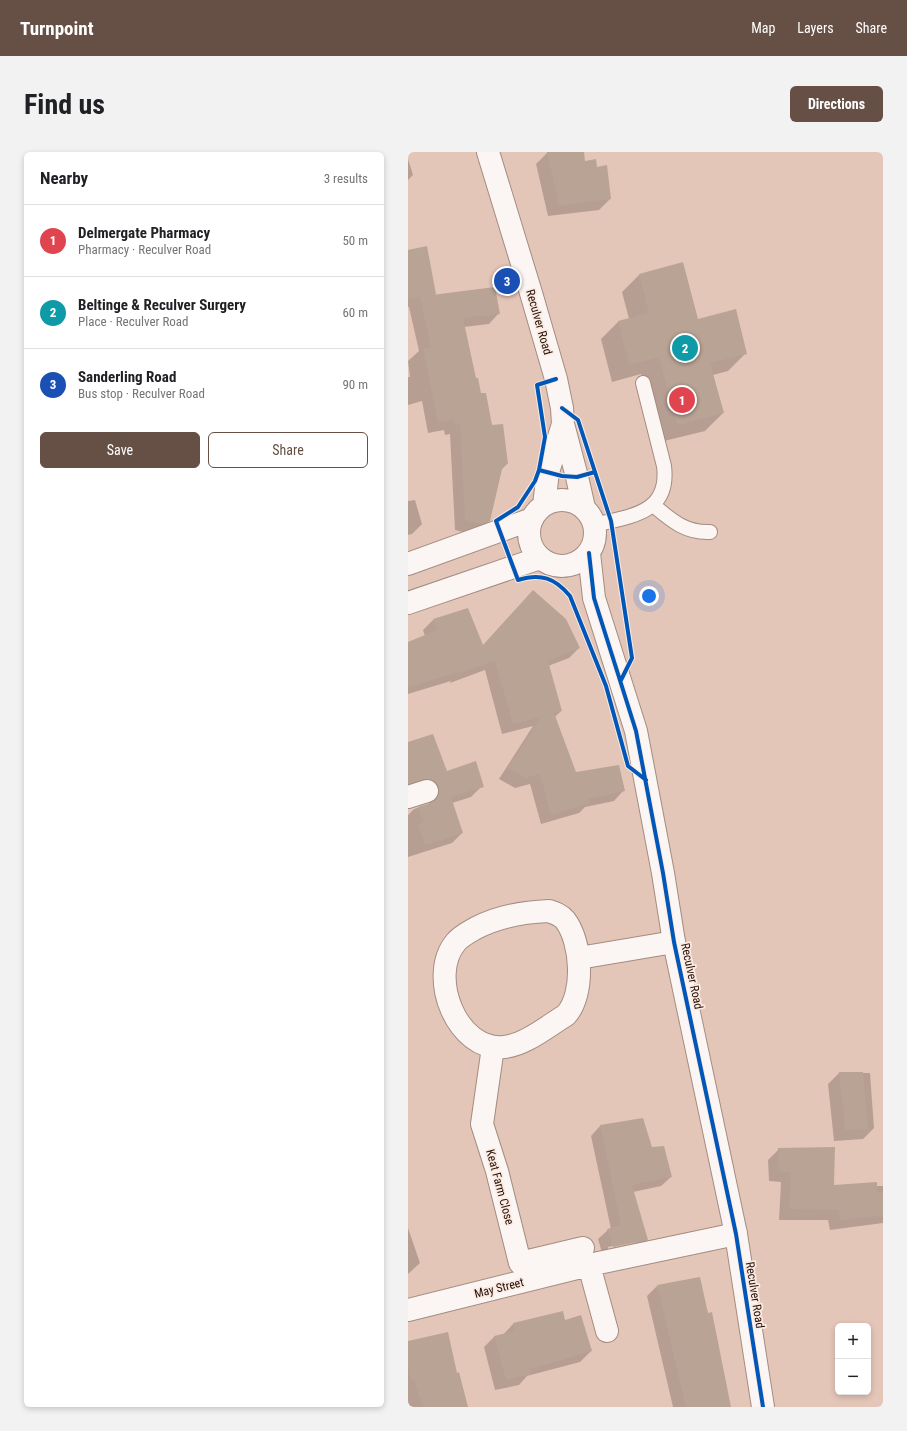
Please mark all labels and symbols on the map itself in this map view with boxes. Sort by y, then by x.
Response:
pin: 3 [494,266,520,296]
street label: Reculver Road [523,288,555,356]
pin: 2 [672,333,698,363]
pin: 1 [669,385,695,415]
your location [639,586,659,606]
street label: Reculver Road [678,942,706,1010]
street label: Keat Farm Close [483,1148,517,1227]
street label: Reculver Road [743,1261,767,1329]
street label: May Street [473,1275,526,1301]

